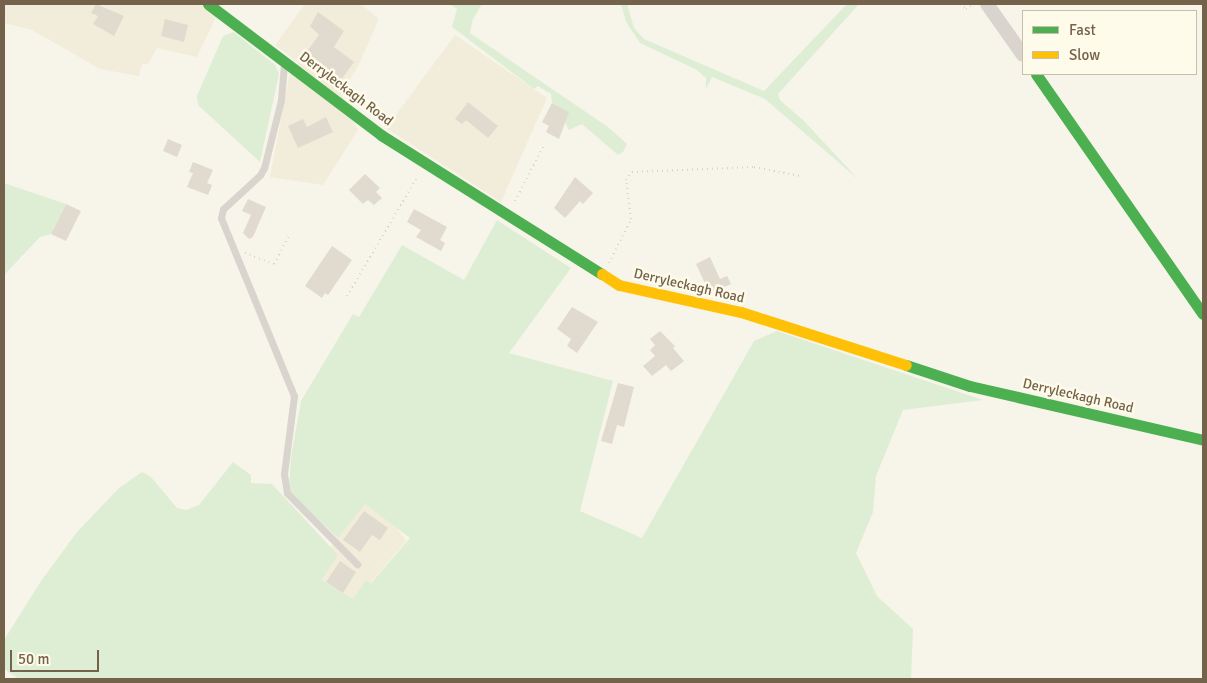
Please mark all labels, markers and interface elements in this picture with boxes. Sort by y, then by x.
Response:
legend [1022,10,1197,75]
text: Fast [1069,21,1096,39]
text: Slow [1069,46,1100,64]
street label: Derryleckagh Road [296,48,396,130]
street label: Derryleckagh Road [632,265,746,307]
street label: Derryleckagh Road [1021,375,1135,417]
scale bar [12,640,101,672]
text: 50 m [18,650,49,668]

